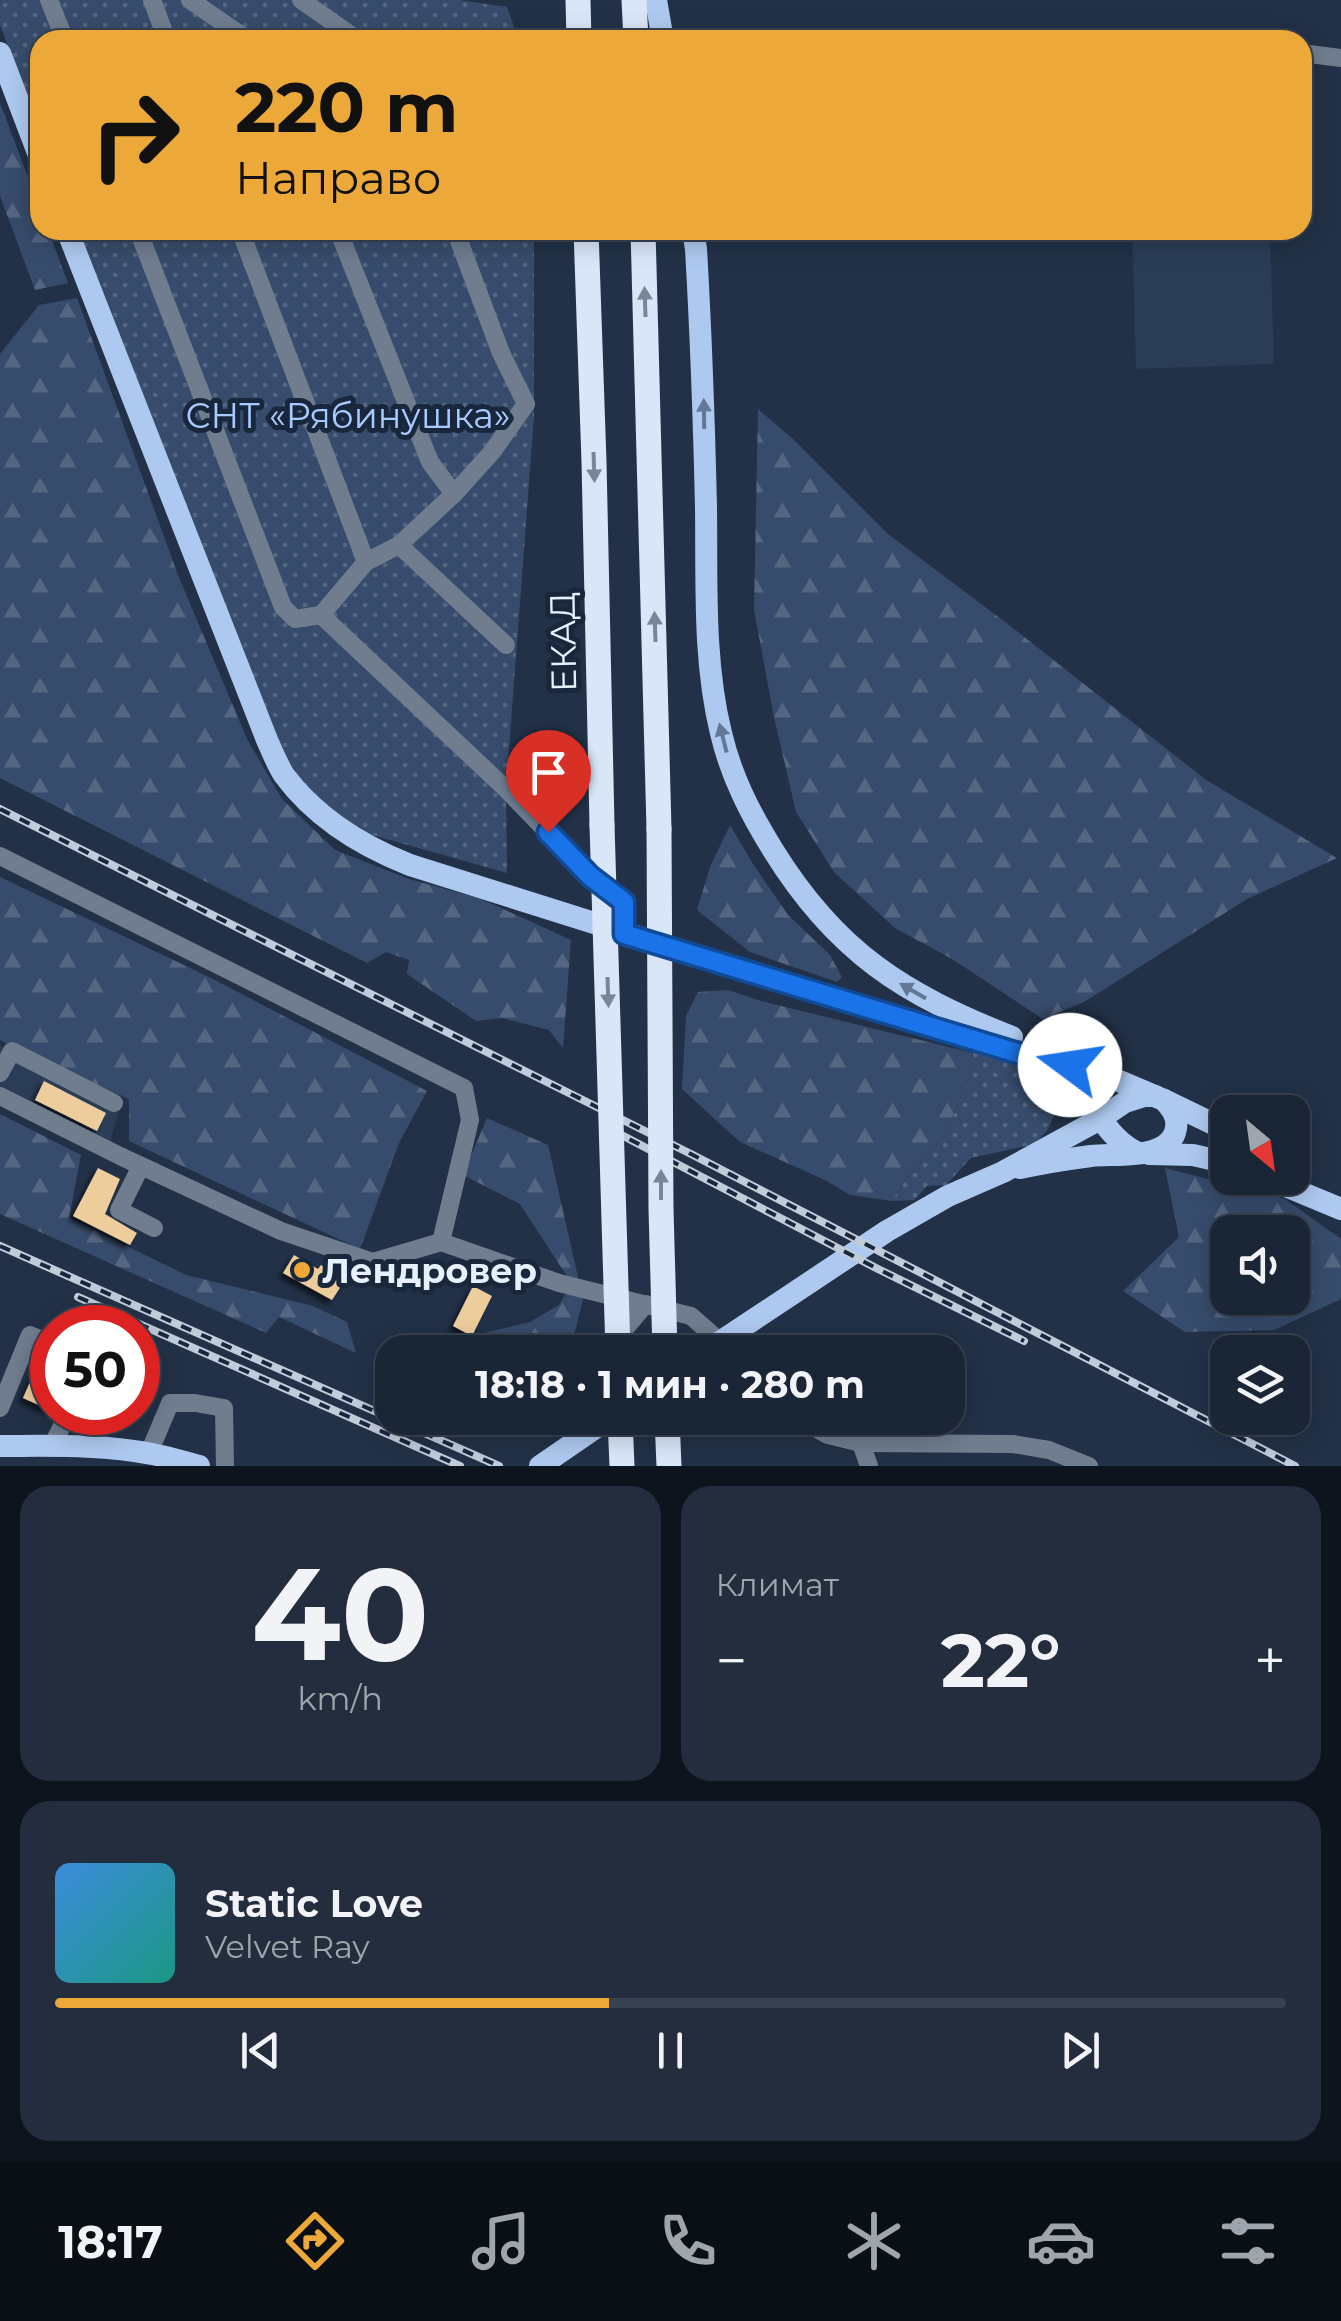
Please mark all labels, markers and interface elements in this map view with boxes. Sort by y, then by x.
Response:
text: 220 m [235,64,458,150]
icon: right [70,70,200,200]
text: Направо [235,150,441,205]
one-way arrow [637,286,653,318]
park label: СНТ «Рябинушка» [186,394,510,437]
one-way arrow [696,398,712,430]
one-way arrow [587,452,603,484]
street label: ЕКАД [541,591,585,693]
one-way arrow [646,610,662,642]
one-way arrow [715,722,730,753]
pin [506,730,591,833]
icon: arrive [521,745,576,800]
one-way arrow [600,977,616,1009]
one-way arrow [899,983,927,1000]
position arrow [1018,1013,1122,1117]
north arrow [1210,1095,1310,1195]
map controls [1210,1095,1310,1435]
one-way arrow [653,1169,669,1201]
button: sound [1210,1215,1310,1315]
place label: Лендровер [322,1249,537,1292]
marker: Лендровер [291,1259,313,1281]
speed limit sign: 50 [30,1305,160,1435]
button: layers [1210,1335,1310,1435]
text: 18:18 · 1 мин · 280 m [475,1361,865,1408]
text: 40 [251,1534,429,1693]
text: Климат [716,1565,839,1604]
text: 22° [941,1614,1061,1706]
text: − [716,1627,747,1694]
text: + [1254,1627,1286,1694]
text: km/h [298,1679,383,1718]
text: Static Love [205,1880,423,1927]
text: Velvet Ray [205,1927,370,1966]
icon: previous [233,2023,288,2078]
icon: pause [643,2023,698,2078]
icon: next [1053,2023,1108,2078]
icon: directions [280,2206,350,2276]
icon: music [466,2206,536,2276]
icon: phone [653,2206,723,2276]
icon: climate [839,2206,909,2276]
icon: car [1026,2206,1096,2276]
icon: filters [1213,2206,1283,2276]
text: 18:17 [58,2214,163,2269]

